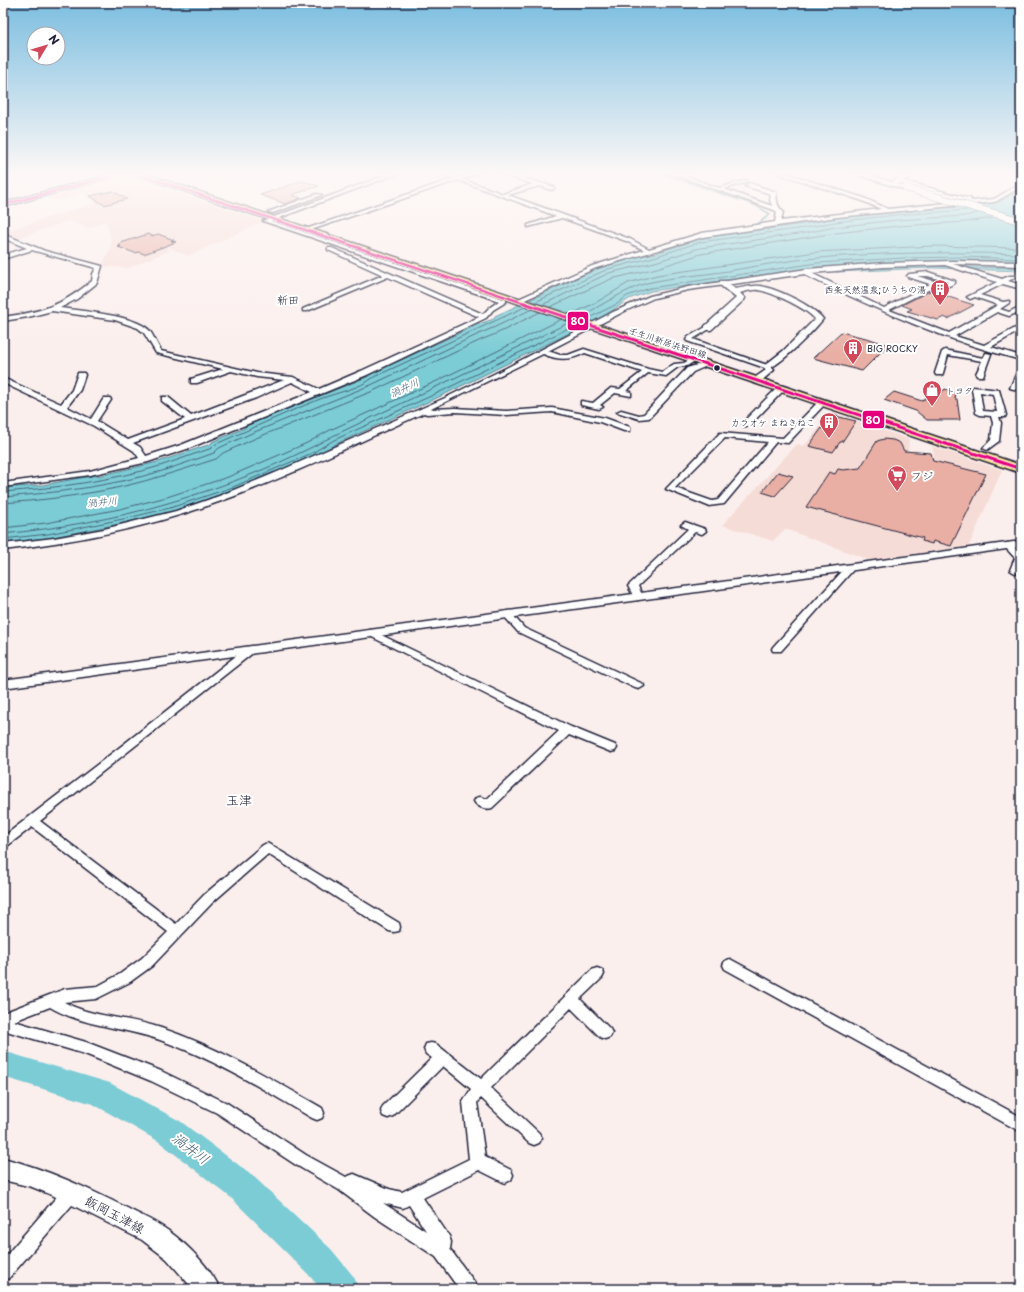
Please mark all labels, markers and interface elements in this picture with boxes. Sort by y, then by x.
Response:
north arrow [26,26,66,66]
text: N [45,31,64,48]
building icon: 西条天然温泉;ひうちの湯 [929,278,951,306]
place label: 西条天然温泉;ひうちの湯 [824,282,926,296]
district label: 新田 [277,291,299,308]
line badge: 80 [567,311,589,331]
text: 80 [570,312,586,329]
street label: 壬生川新居浜野田線 [627,323,709,361]
building icon: BIG ROCKY [842,337,864,365]
place label: BIG ROCKY [867,341,918,355]
unlabelled marker [712,363,722,373]
water label: 渦井川 [387,374,421,400]
shop icon: トヨタ [921,379,943,407]
place label: トヨタ [946,383,973,397]
line badge: 80 [862,410,885,429]
building icon: カラオケ まねきねこ [818,411,840,439]
text: 80 [865,411,881,428]
place label: カラオケ まねきねこ [731,415,815,429]
supermarket icon: フジ [886,464,908,492]
place label: フジ [911,467,933,484]
water label: 渦井川 [86,492,118,510]
district label: 玉津 [226,790,252,809]
water label: 渦井川 [168,1127,214,1169]
street label: 飯岡玉津線 [82,1190,149,1238]

